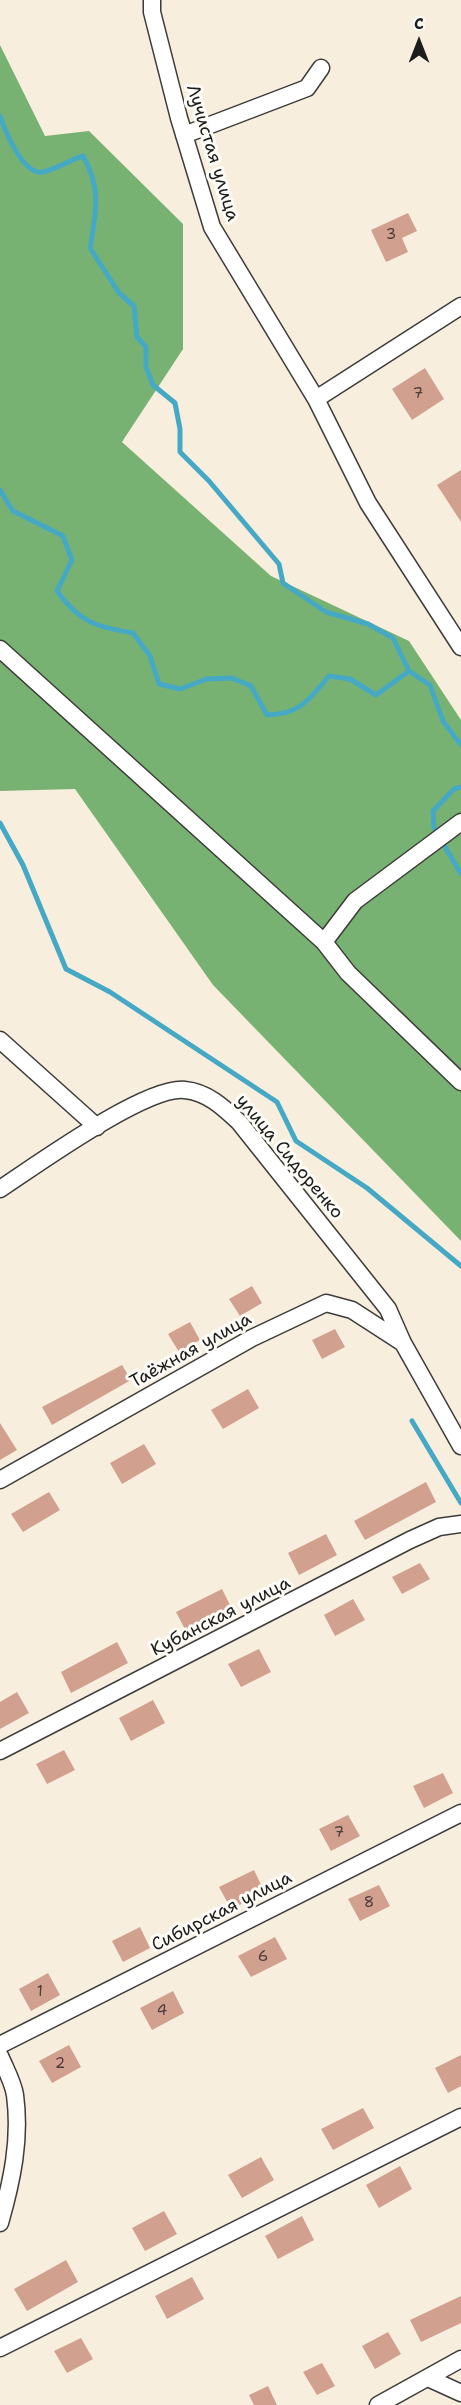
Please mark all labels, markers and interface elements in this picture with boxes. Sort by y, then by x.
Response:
north arrow [389,12,449,72]
text: С [414,13,424,34]
street label: Лучистая улица [181,82,243,224]
house number: 3 [386,226,396,244]
house number: 7 [413,385,423,403]
street label: улица Сидоренко [231,1090,347,1224]
street label: Таёжная улица [126,1309,256,1393]
street label: Кубанская улица [148,1573,294,1661]
house number: 7 [334,1824,344,1842]
street label: Сибирская улица [148,1867,296,1957]
house number: 8 [364,1894,374,1912]
house number: 6 [258,1948,268,1966]
house number: 1 [37,1983,43,2001]
house number: 4 [157,2002,167,2020]
house number: 2 [55,2055,65,2073]

